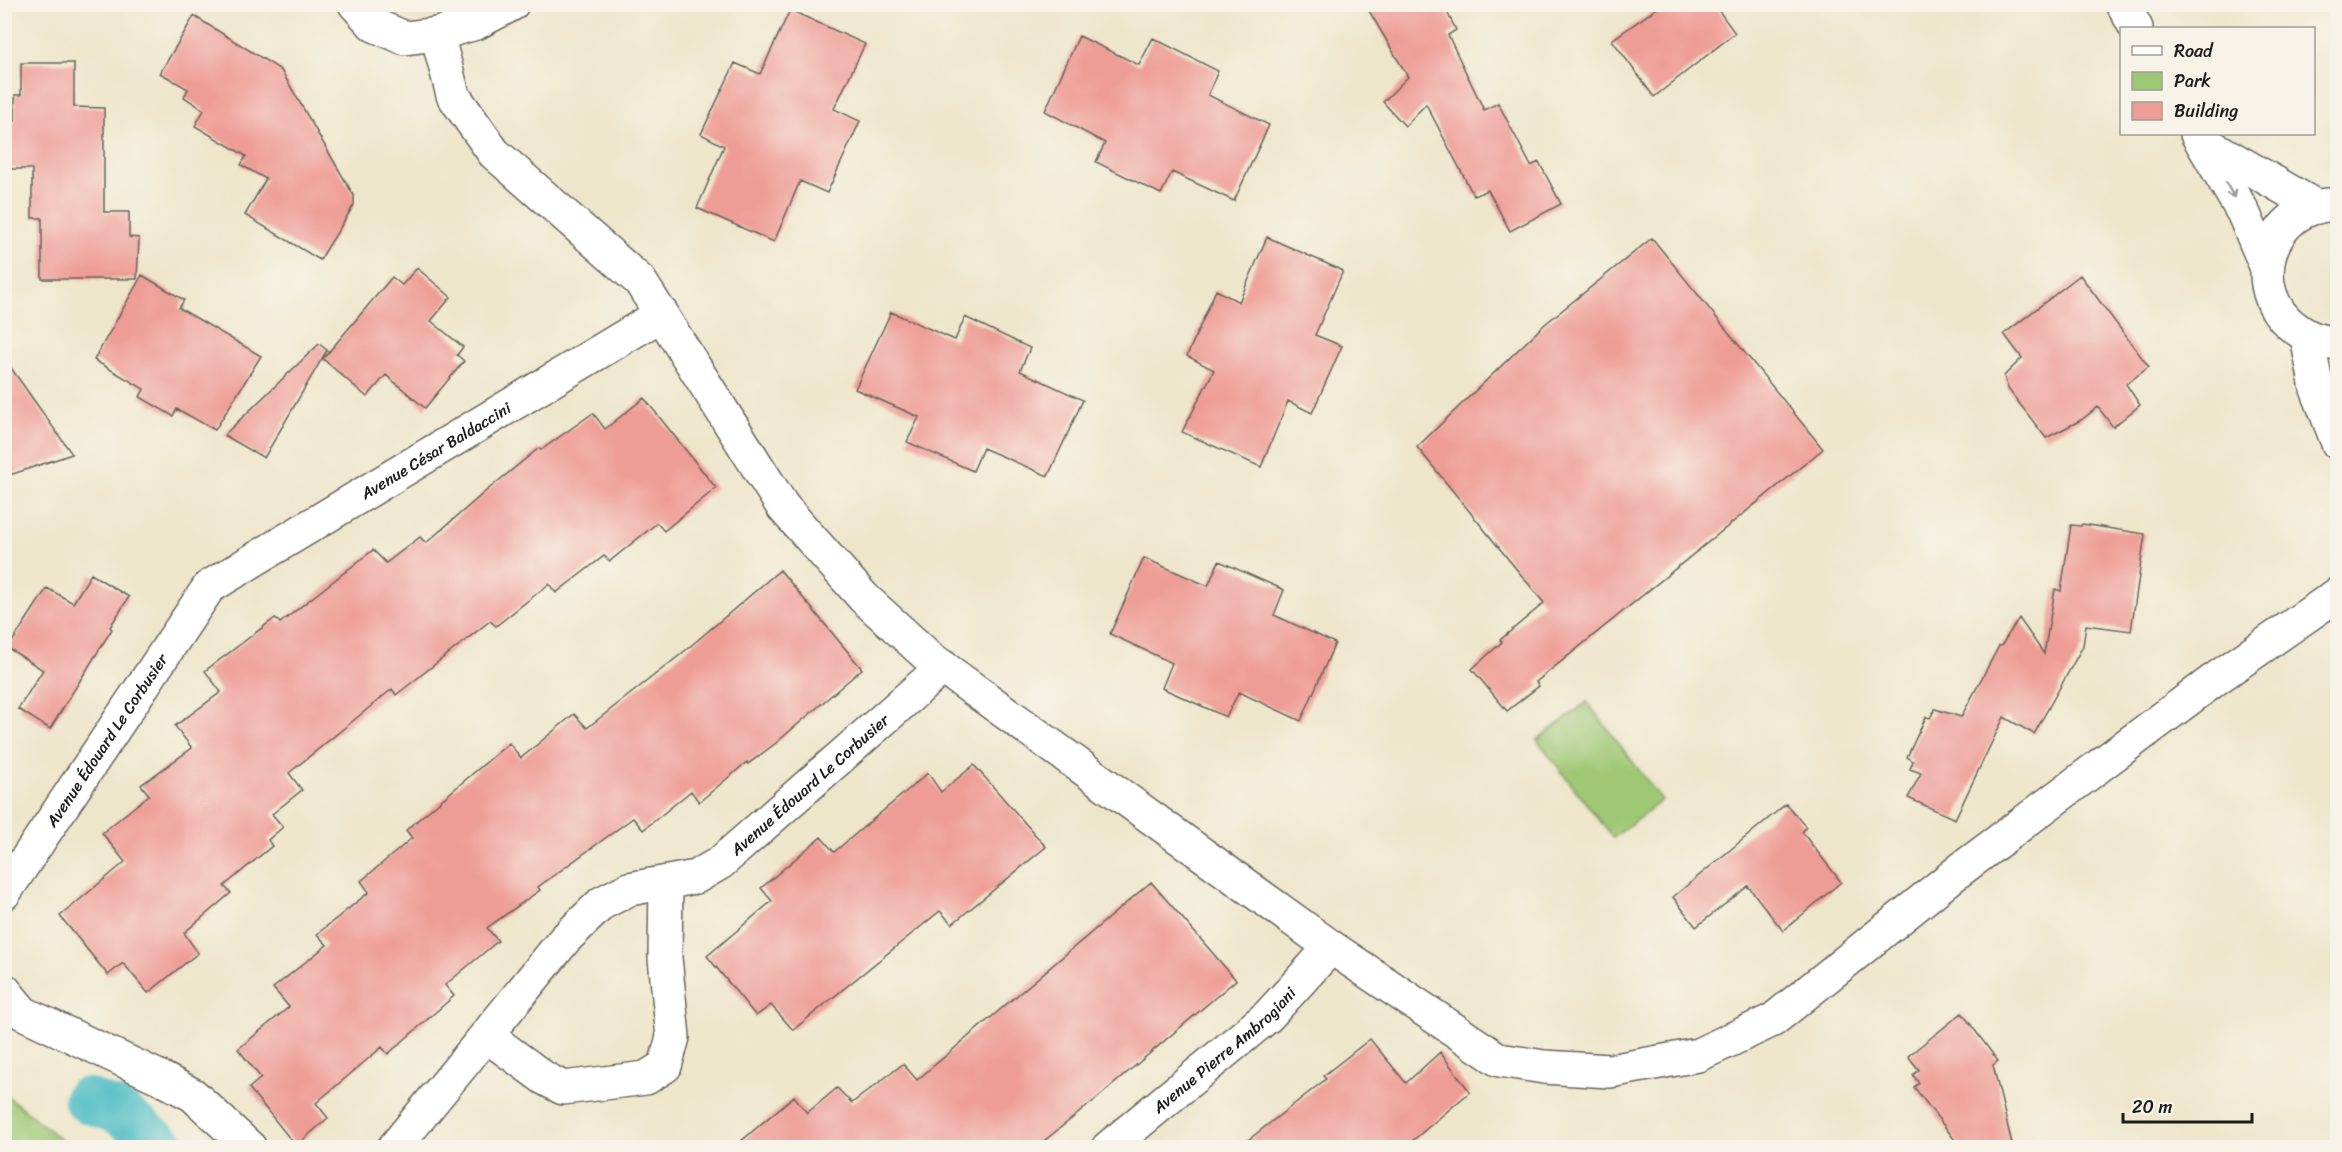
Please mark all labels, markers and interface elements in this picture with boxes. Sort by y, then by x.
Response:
legend [2120,27,2315,135]
text: Road [2174,35,2214,67]
text: Park [2174,65,2211,97]
text: Building [2174,95,2238,127]
one-way arrow [2224,181,2236,198]
street label: Avenue César Baldaccini [354,393,517,508]
street label: Avenue Édouard Le Corbusier [37,646,176,834]
street label: Avenue Édouard Le Corbusier [723,705,897,863]
street label: Avenue Pierre Ambrogiani [1145,979,1303,1121]
scale bar [2123,1086,2252,1124]
text: 20 m [2132,1091,2172,1123]

